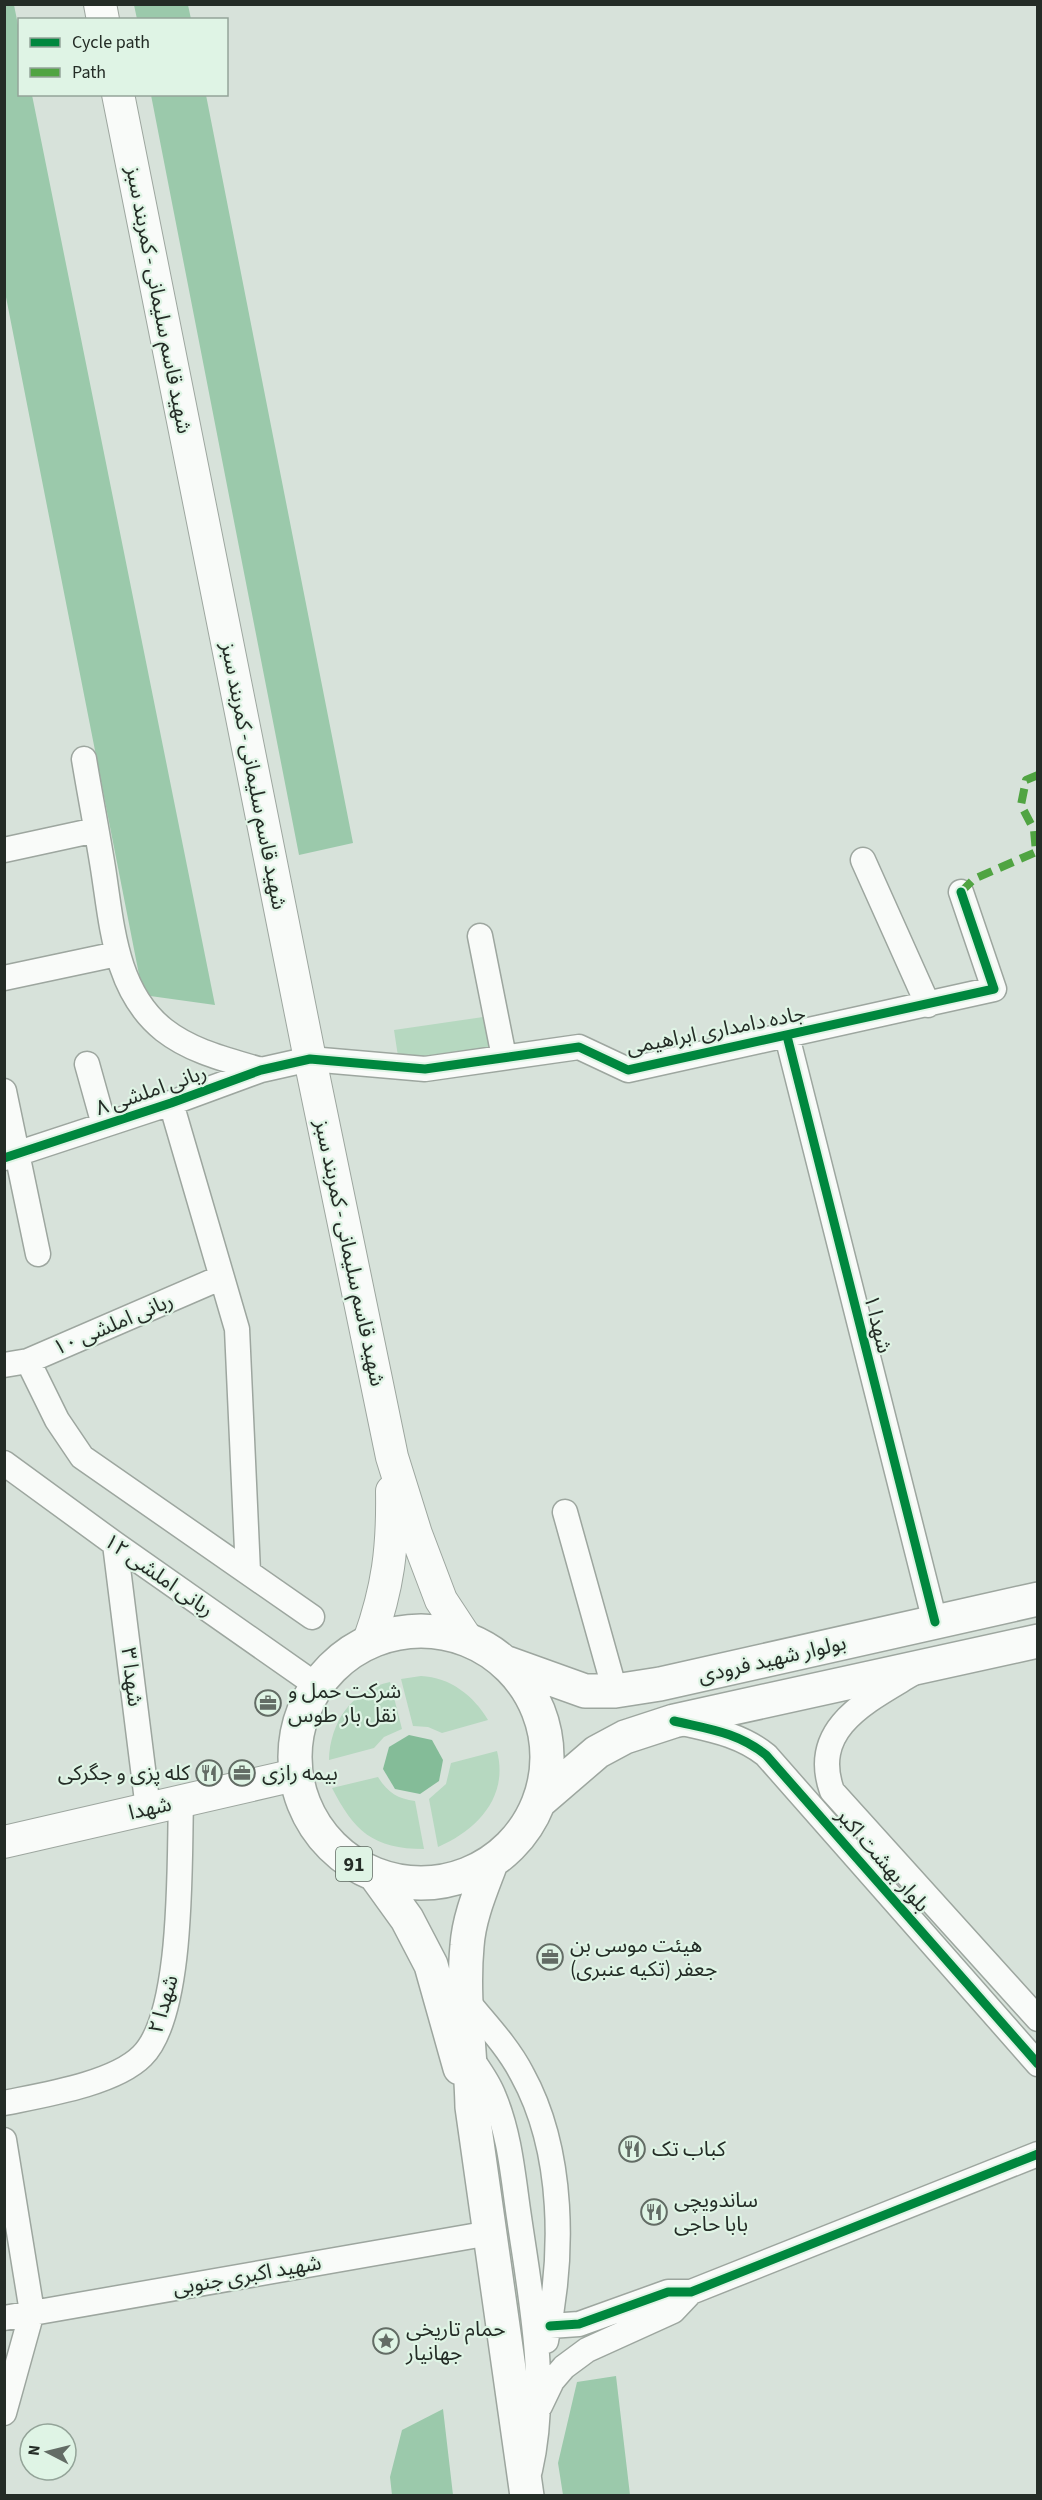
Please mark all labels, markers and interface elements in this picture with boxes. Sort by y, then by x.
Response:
legend [18,18,228,96]
text: Cycle path [72,30,150,55]
text: Path [72,60,106,85]
street label: شهید قاسم سلیمانی - کمربند سبز [118,163,200,436]
street label: شهید قاسم سلیمانی - کمربند سبز [213,639,295,912]
street label: جاده دامداری ابراهیمی [624,998,808,1062]
street label: ربانی املشی ۸ [91,1057,211,1123]
street label: شهید قاسم سلیمانی - کمربند سبز [307,1116,393,1389]
street label: ربانی املشی ۱۰ [48,1285,178,1363]
street label: شهدا ۱ [856,1292,900,1356]
street label: ربانی املشی ۱۲ [98,1526,220,1624]
street label: بولوار شهید فرودی [695,1627,849,1691]
street label: شهدا ۳ [113,1646,151,1708]
place label: شرکت حمل و نقل بار طوس [288,1676,401,1730]
office icon: شرکت حمل و نقل بار طوس [253,1688,283,1718]
place label: کله پزی و جگرکی [58,1758,190,1788]
restaurant icon: کله پزی و جگرکی [194,1758,224,1788]
office icon: بیمه رازی [227,1758,257,1788]
place label: بیمه رازی [262,1758,338,1788]
street label: شهدا [126,1789,174,1827]
street label: بلوار بهشت اکبر [829,1801,937,1919]
road number: 91 [336,1847,372,1881]
place label: هيئت موسی بن جعفر (تکیه عنبری) [570,1930,717,1984]
office icon: هيئت موسی بن جعفر (تکیه عنبری) [535,1942,565,1972]
street label: شهدا ۲ [140,1971,186,2037]
restaurant icon: کباب تک [617,2134,647,2164]
place label: کباب تک [652,2134,726,2164]
place label: ساندویچی بابا حاجی [674,2185,758,2239]
restaurant icon: ساندویچی بابا حاجی [639,2197,669,2227]
street label: شهید اکبری جنوبی [170,2247,324,2303]
place label: حمام تاریخی جهانیار [405,2314,506,2368]
place icon: حمام تاریخی جهانیار [371,2326,401,2356]
north arrow [18,2422,78,2482]
text: N [23,2444,46,2457]

